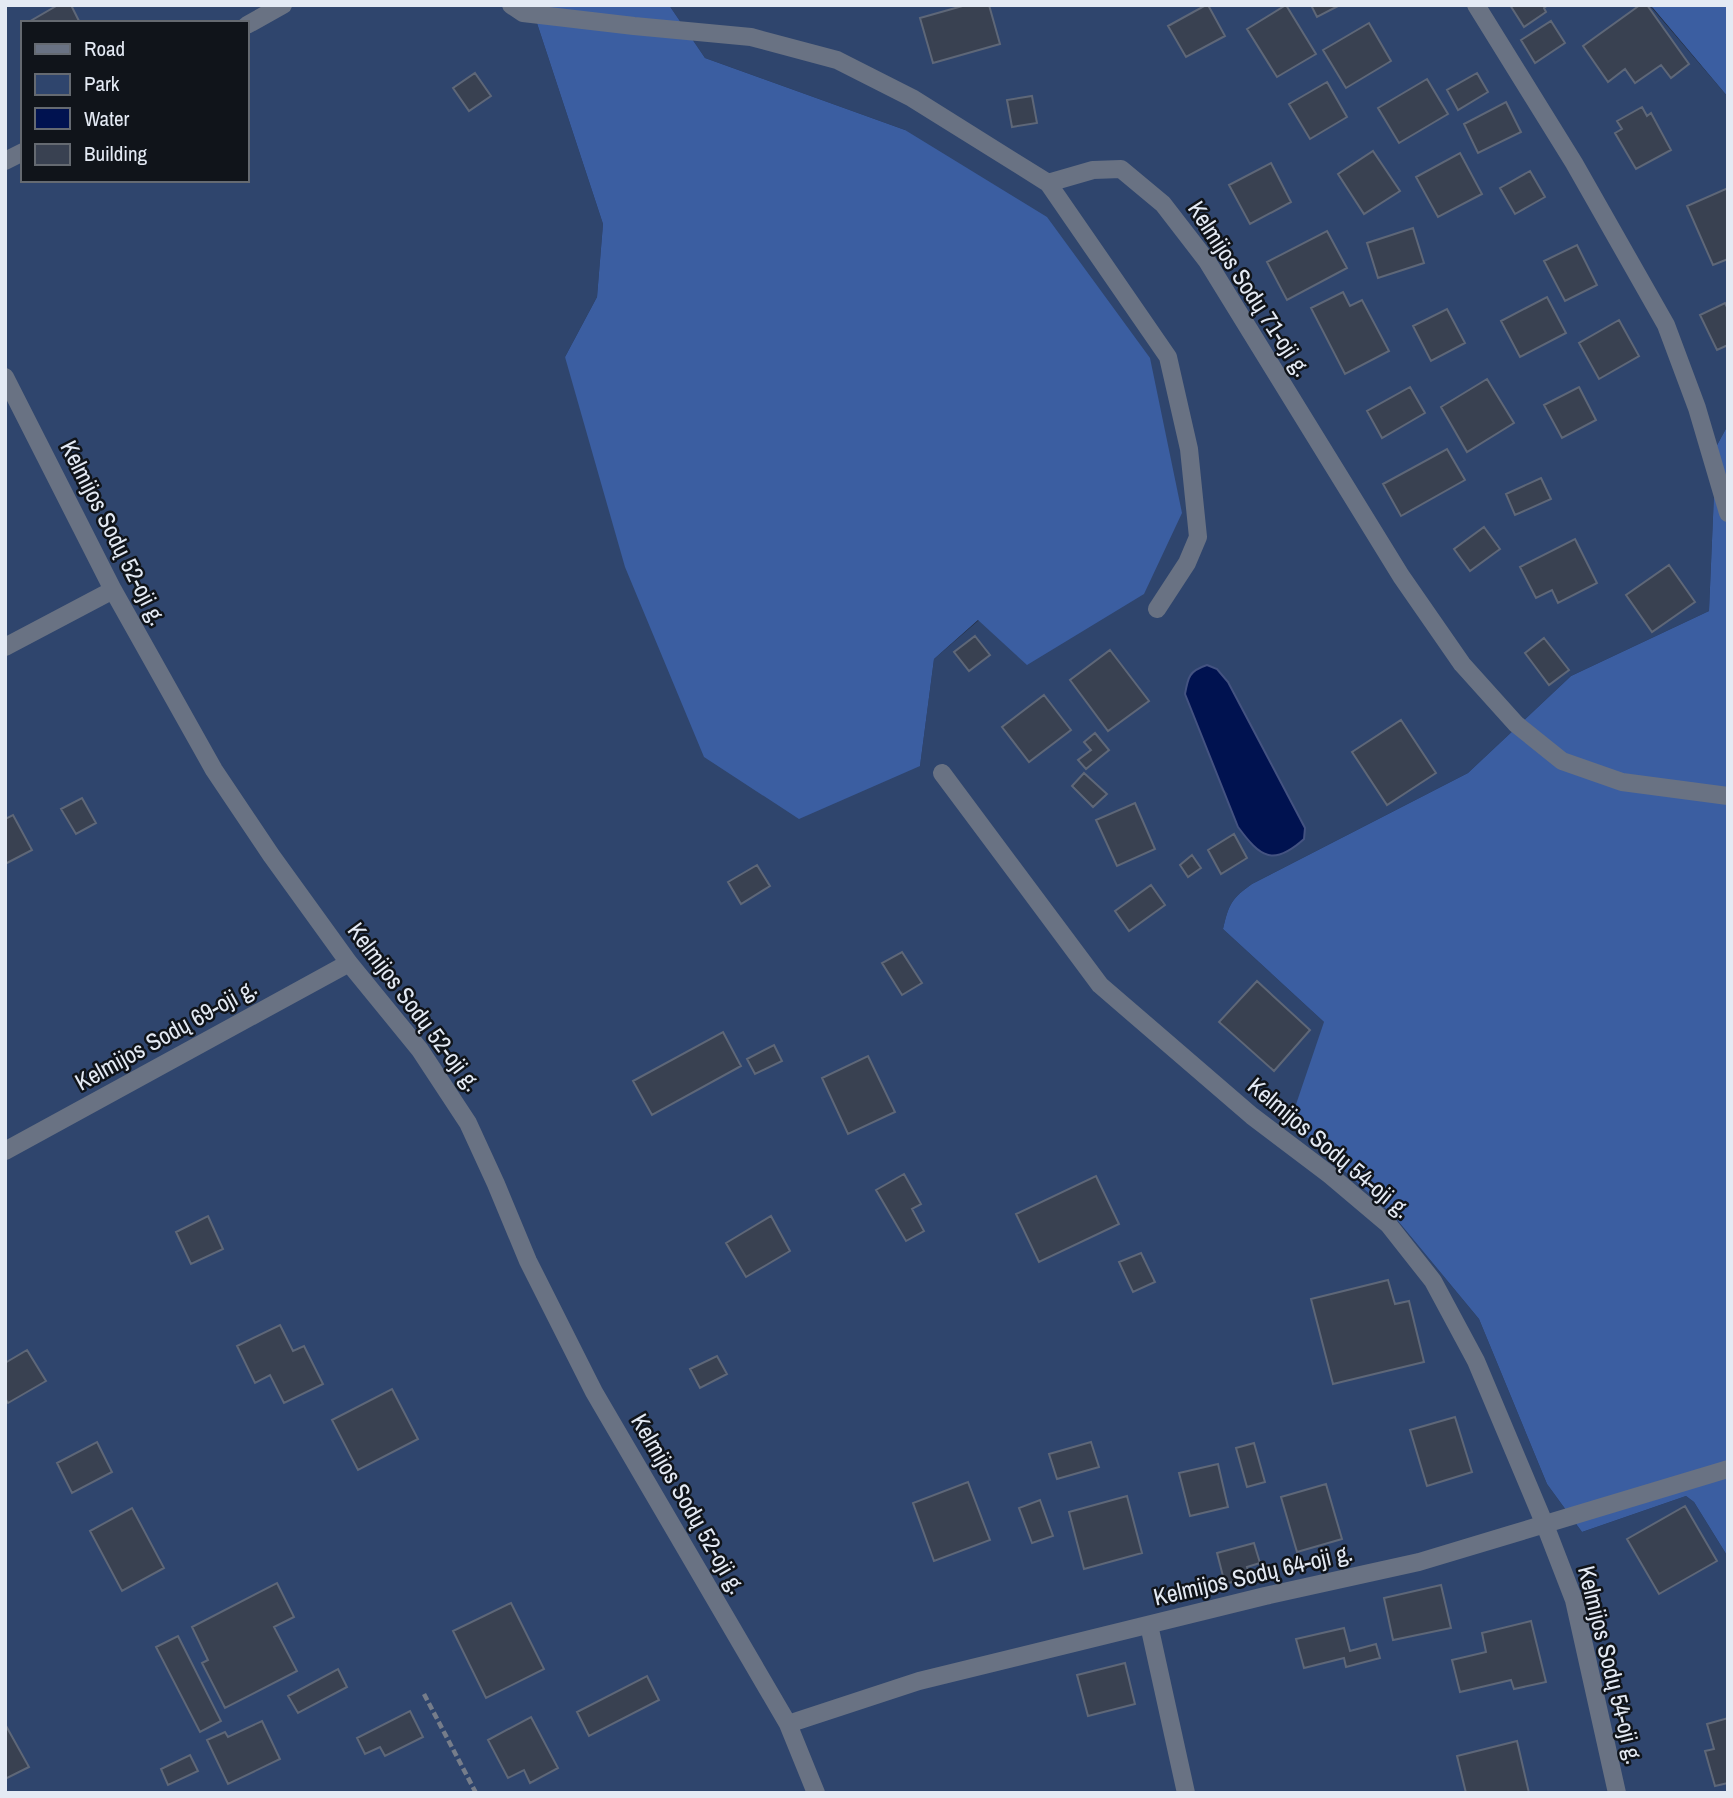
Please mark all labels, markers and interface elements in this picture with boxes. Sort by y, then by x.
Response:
legend [21,21,248,182]
text: Road [84,34,125,63]
text: Park [84,69,120,98]
text: Water [84,104,130,133]
text: Building [84,139,148,168]
street label: Kelmijos Sodų 71-oji g. [1181,194,1319,382]
street label: Kelmijos Sodų 52-oji g. [53,435,174,630]
street label: Kelmijos Sodų 52-oji g. [341,916,489,1097]
street label: Kelmijos Sodų 69-oji g. [69,971,262,1097]
street label: Kelmijos Sodų 54-oji g. [1241,1070,1418,1225]
street label: Kelmijos Sodų 52-oji g. [624,1407,754,1600]
street label: Kelmijos Sodų 64-oji g. [1150,1536,1356,1613]
street label: Kelmijos Sodų 54-oji g. [1571,1562,1651,1767]

